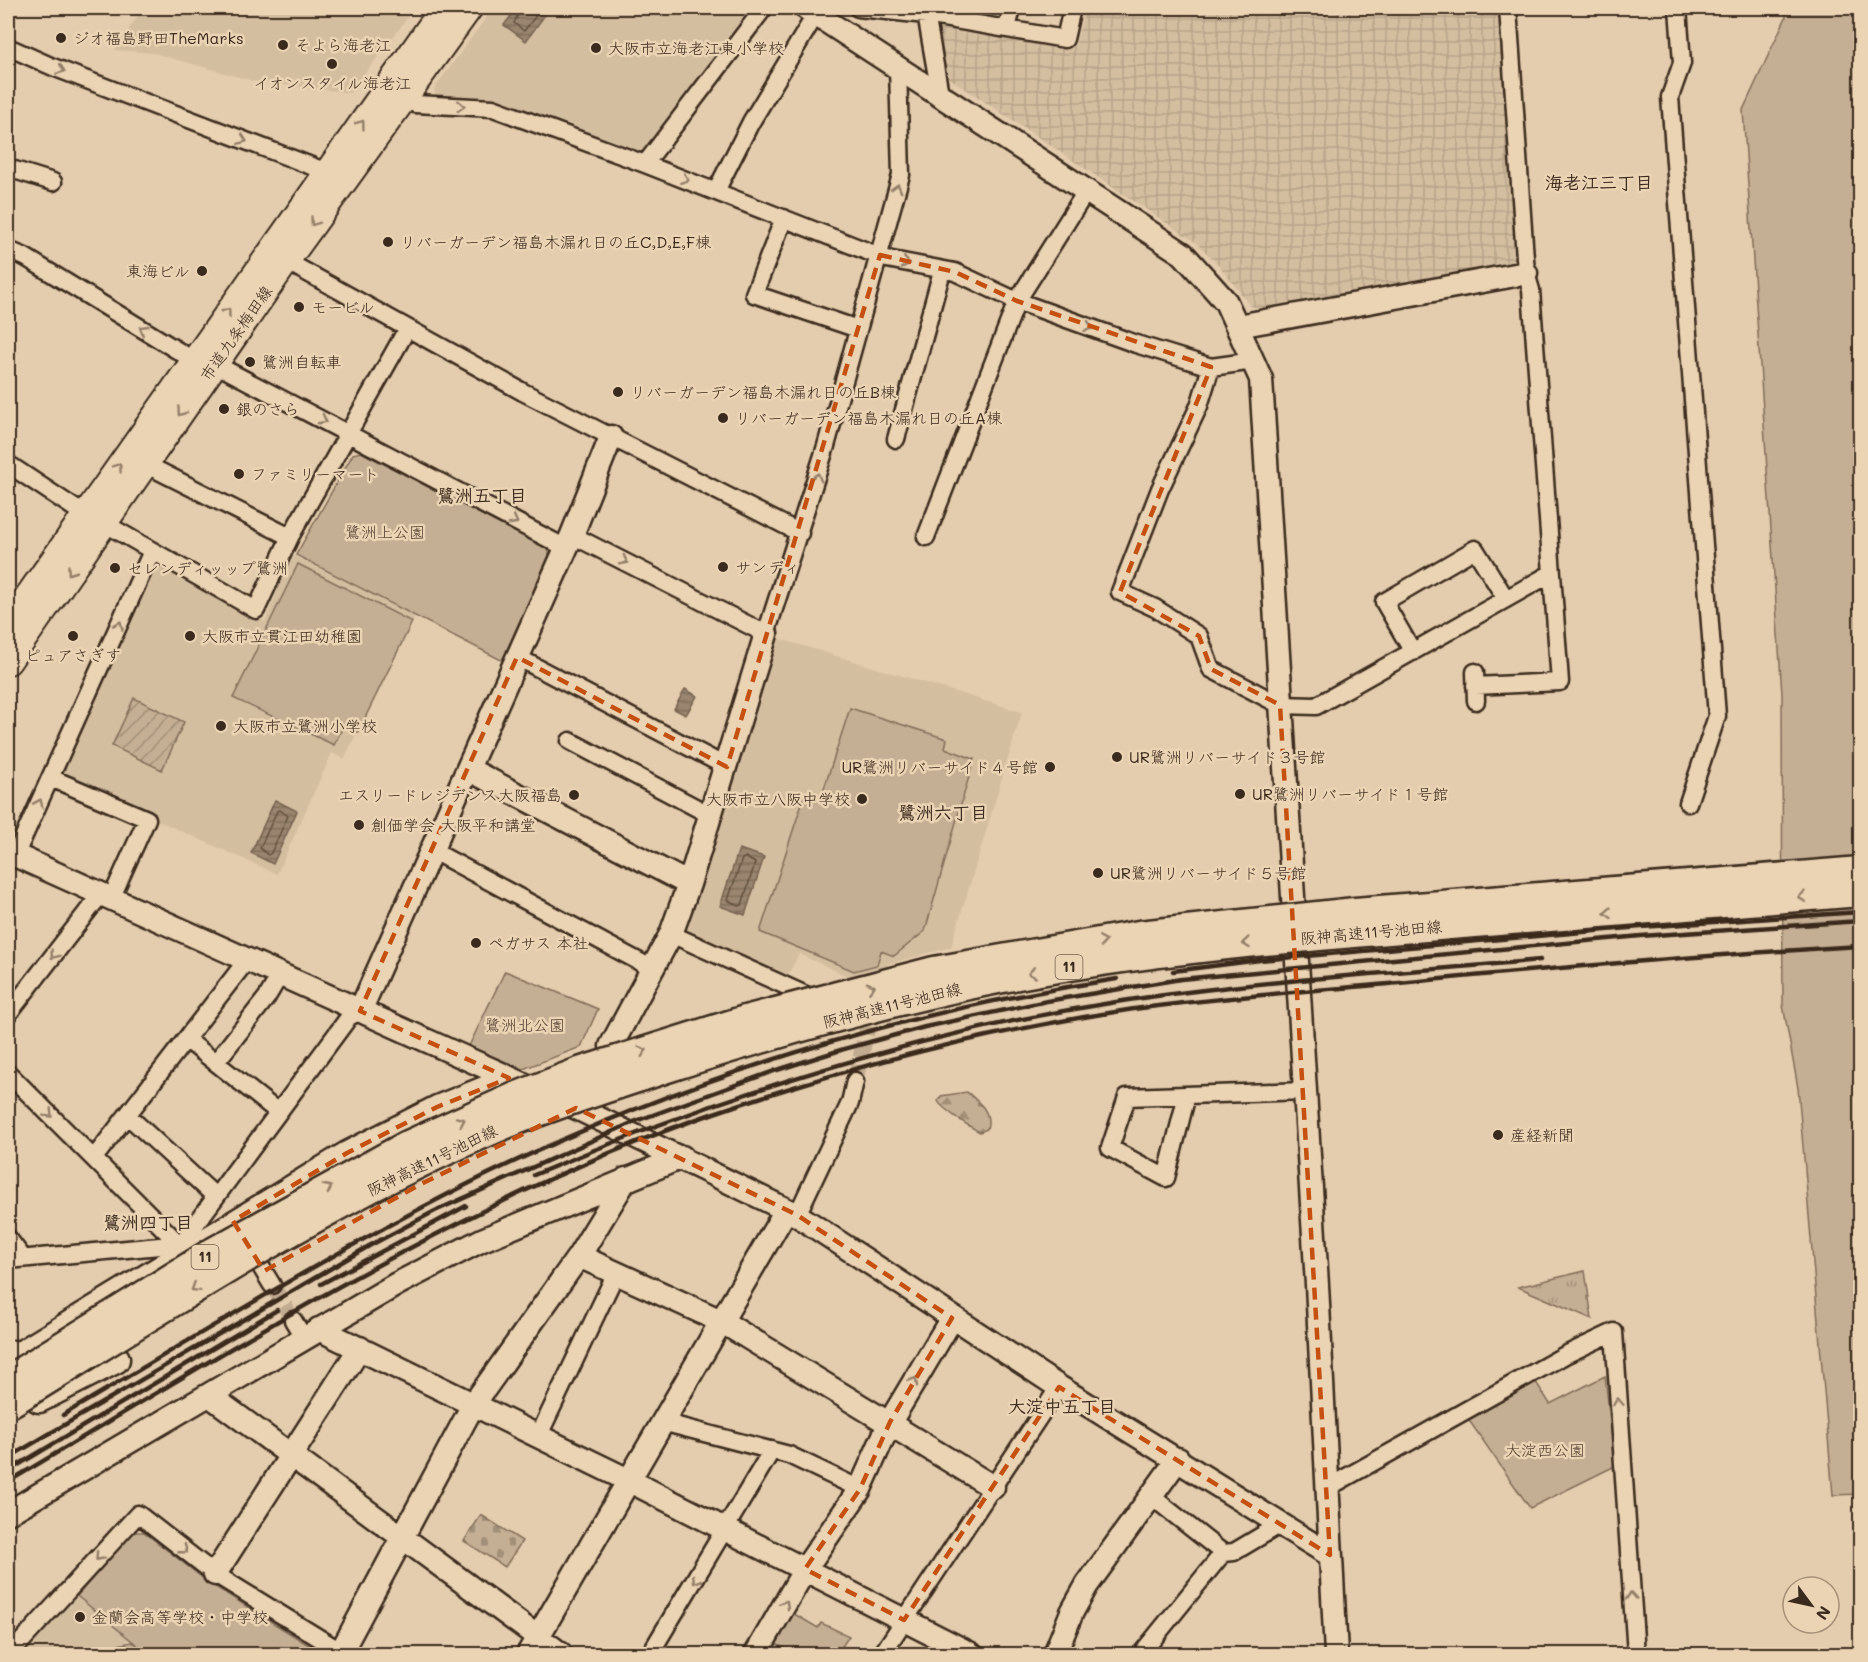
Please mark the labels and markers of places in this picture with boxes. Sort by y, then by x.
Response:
place label: ジオ福島野田TheMarks [73,27,244,48]
marker: ジオ福島野田TheMarks [54,31,68,45]
place label: そよら海老江 [295,34,391,55]
place label: 大阪市立海老江東小学校 [608,37,784,58]
marker: そよら海老江 [276,38,290,52]
marker: 大阪市立海老江東小学校 [589,41,603,55]
marker: イオンスタイル海老江 [325,57,339,71]
place label: イオンスタイル海老江 [253,72,411,93]
place label: リバーガーデン福島木漏れ日の丘C,D,E,F棟 [400,231,711,252]
marker: リバーガーデン福島木漏れ日の丘C,D,E,F棟 [381,235,395,249]
place label: 東海ビル [126,260,190,281]
marker: 東海ビル [195,264,209,278]
place label: モービル [311,296,375,317]
marker: モービル [292,300,306,314]
place label: 鷺洲自転車 [262,351,342,372]
marker: 鷺洲自転車 [243,355,257,369]
place label: リバーガーデン福島木漏れ日の丘B棟 [630,381,896,402]
marker: リバーガーデン福島木漏れ日の丘B棟 [611,385,625,399]
place label: 銀のさら [236,398,300,419]
marker: 銀のさら [217,402,231,416]
place label: リバーガーデン福島木漏れ日の丘A棟 [735,407,1002,428]
marker: リバーガーデン福島木漏れ日の丘A棟 [716,411,730,425]
place label: ファミリーマート [251,463,379,484]
marker: ファミリーマート [232,467,246,481]
place label: サンディ [735,556,800,577]
place label: セレンディッップ鷺洲 [127,557,288,578]
marker: サンディ [716,560,730,574]
marker: セレンディッップ鷺洲 [108,561,122,575]
place label: 大阪市立貫江田幼稚園 [202,625,362,646]
marker: ピュアさぎす [66,629,80,643]
marker: 大阪市立貫江田幼稚園 [183,629,197,643]
place label: ピュアさぎす [25,644,121,665]
place label: 大阪市立鷺洲小学校 [233,715,377,736]
marker: 大阪市立鷺洲小学校 [214,719,228,733]
place label: UR鷺洲リバーサイド３号館 [1129,746,1326,767]
marker: UR鷺洲リバーサイド３号館 [1110,750,1124,764]
place label: UR鷺洲リバーサイド４号館 [841,756,1038,777]
marker: UR鷺洲リバーサイド４号館 [1043,760,1057,774]
place label: UR鷺洲リバーサイド１号館 [1252,783,1449,804]
place label: エスリードレジデンス大阪福島 [338,784,562,805]
marker: UR鷺洲リバーサイド１号館 [1233,787,1247,801]
marker: エスリードレジデンス大阪福島 [567,788,581,802]
place label: 大阪市立八阪中学校 [706,788,850,809]
marker: 大阪市立八阪中学校 [855,792,869,806]
place label: 創価学会 大阪平和講堂 [371,814,536,835]
marker: 創価学会 大阪平和講堂 [352,818,366,832]
place label: UR鷺洲リバーサイド５号館 [1110,862,1307,883]
marker: UR鷺洲リバーサイド５号館 [1091,866,1105,880]
place label: ペガサス 本社 [488,932,588,953]
marker: ペガサス 本社 [469,936,483,950]
place label: 産経新聞 [1510,1124,1574,1145]
marker: 産経新聞 [1491,1128,1505,1142]
place label: 金蘭会高等学校・中学校 [92,1606,268,1627]
marker: 金蘭会高等学校・中学校 [73,1610,87,1624]

